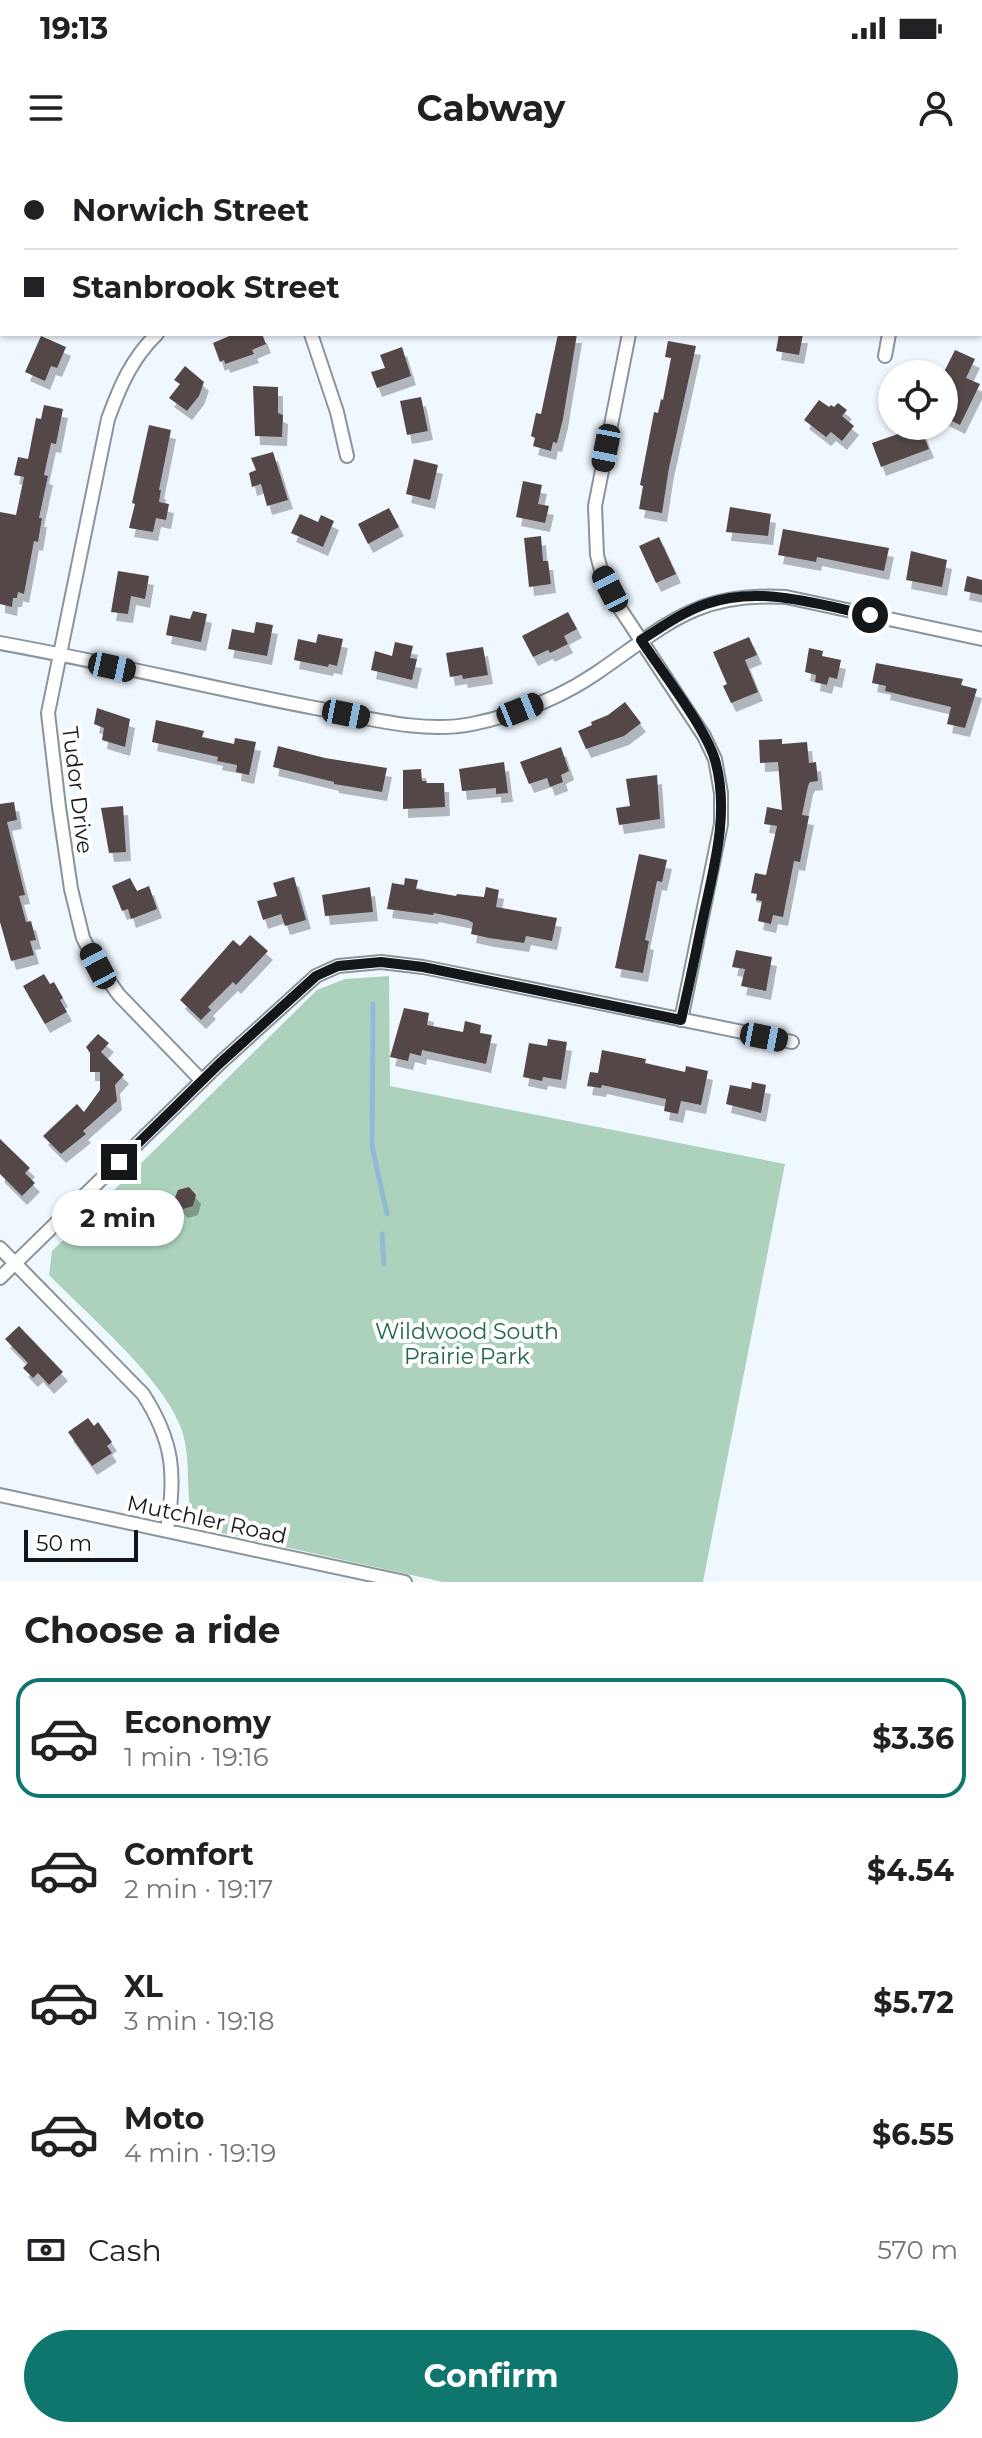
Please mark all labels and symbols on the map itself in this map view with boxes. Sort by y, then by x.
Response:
car [590,422,622,474]
car [588,562,632,616]
route start [852,597,888,633]
car [86,650,138,684]
car [493,690,547,730]
car [320,698,372,730]
street label: Tudor Drive [56,725,99,855]
car [76,939,120,993]
car [738,1021,790,1053]
route end [101,1144,137,1180]
callout: 2 min [53,1190,185,1246]
park label: Wildwood South Prairie Park [375,1318,559,1370]
street label: Mutchler Road [125,1489,289,1550]
scale bar [24,1526,138,1562]

